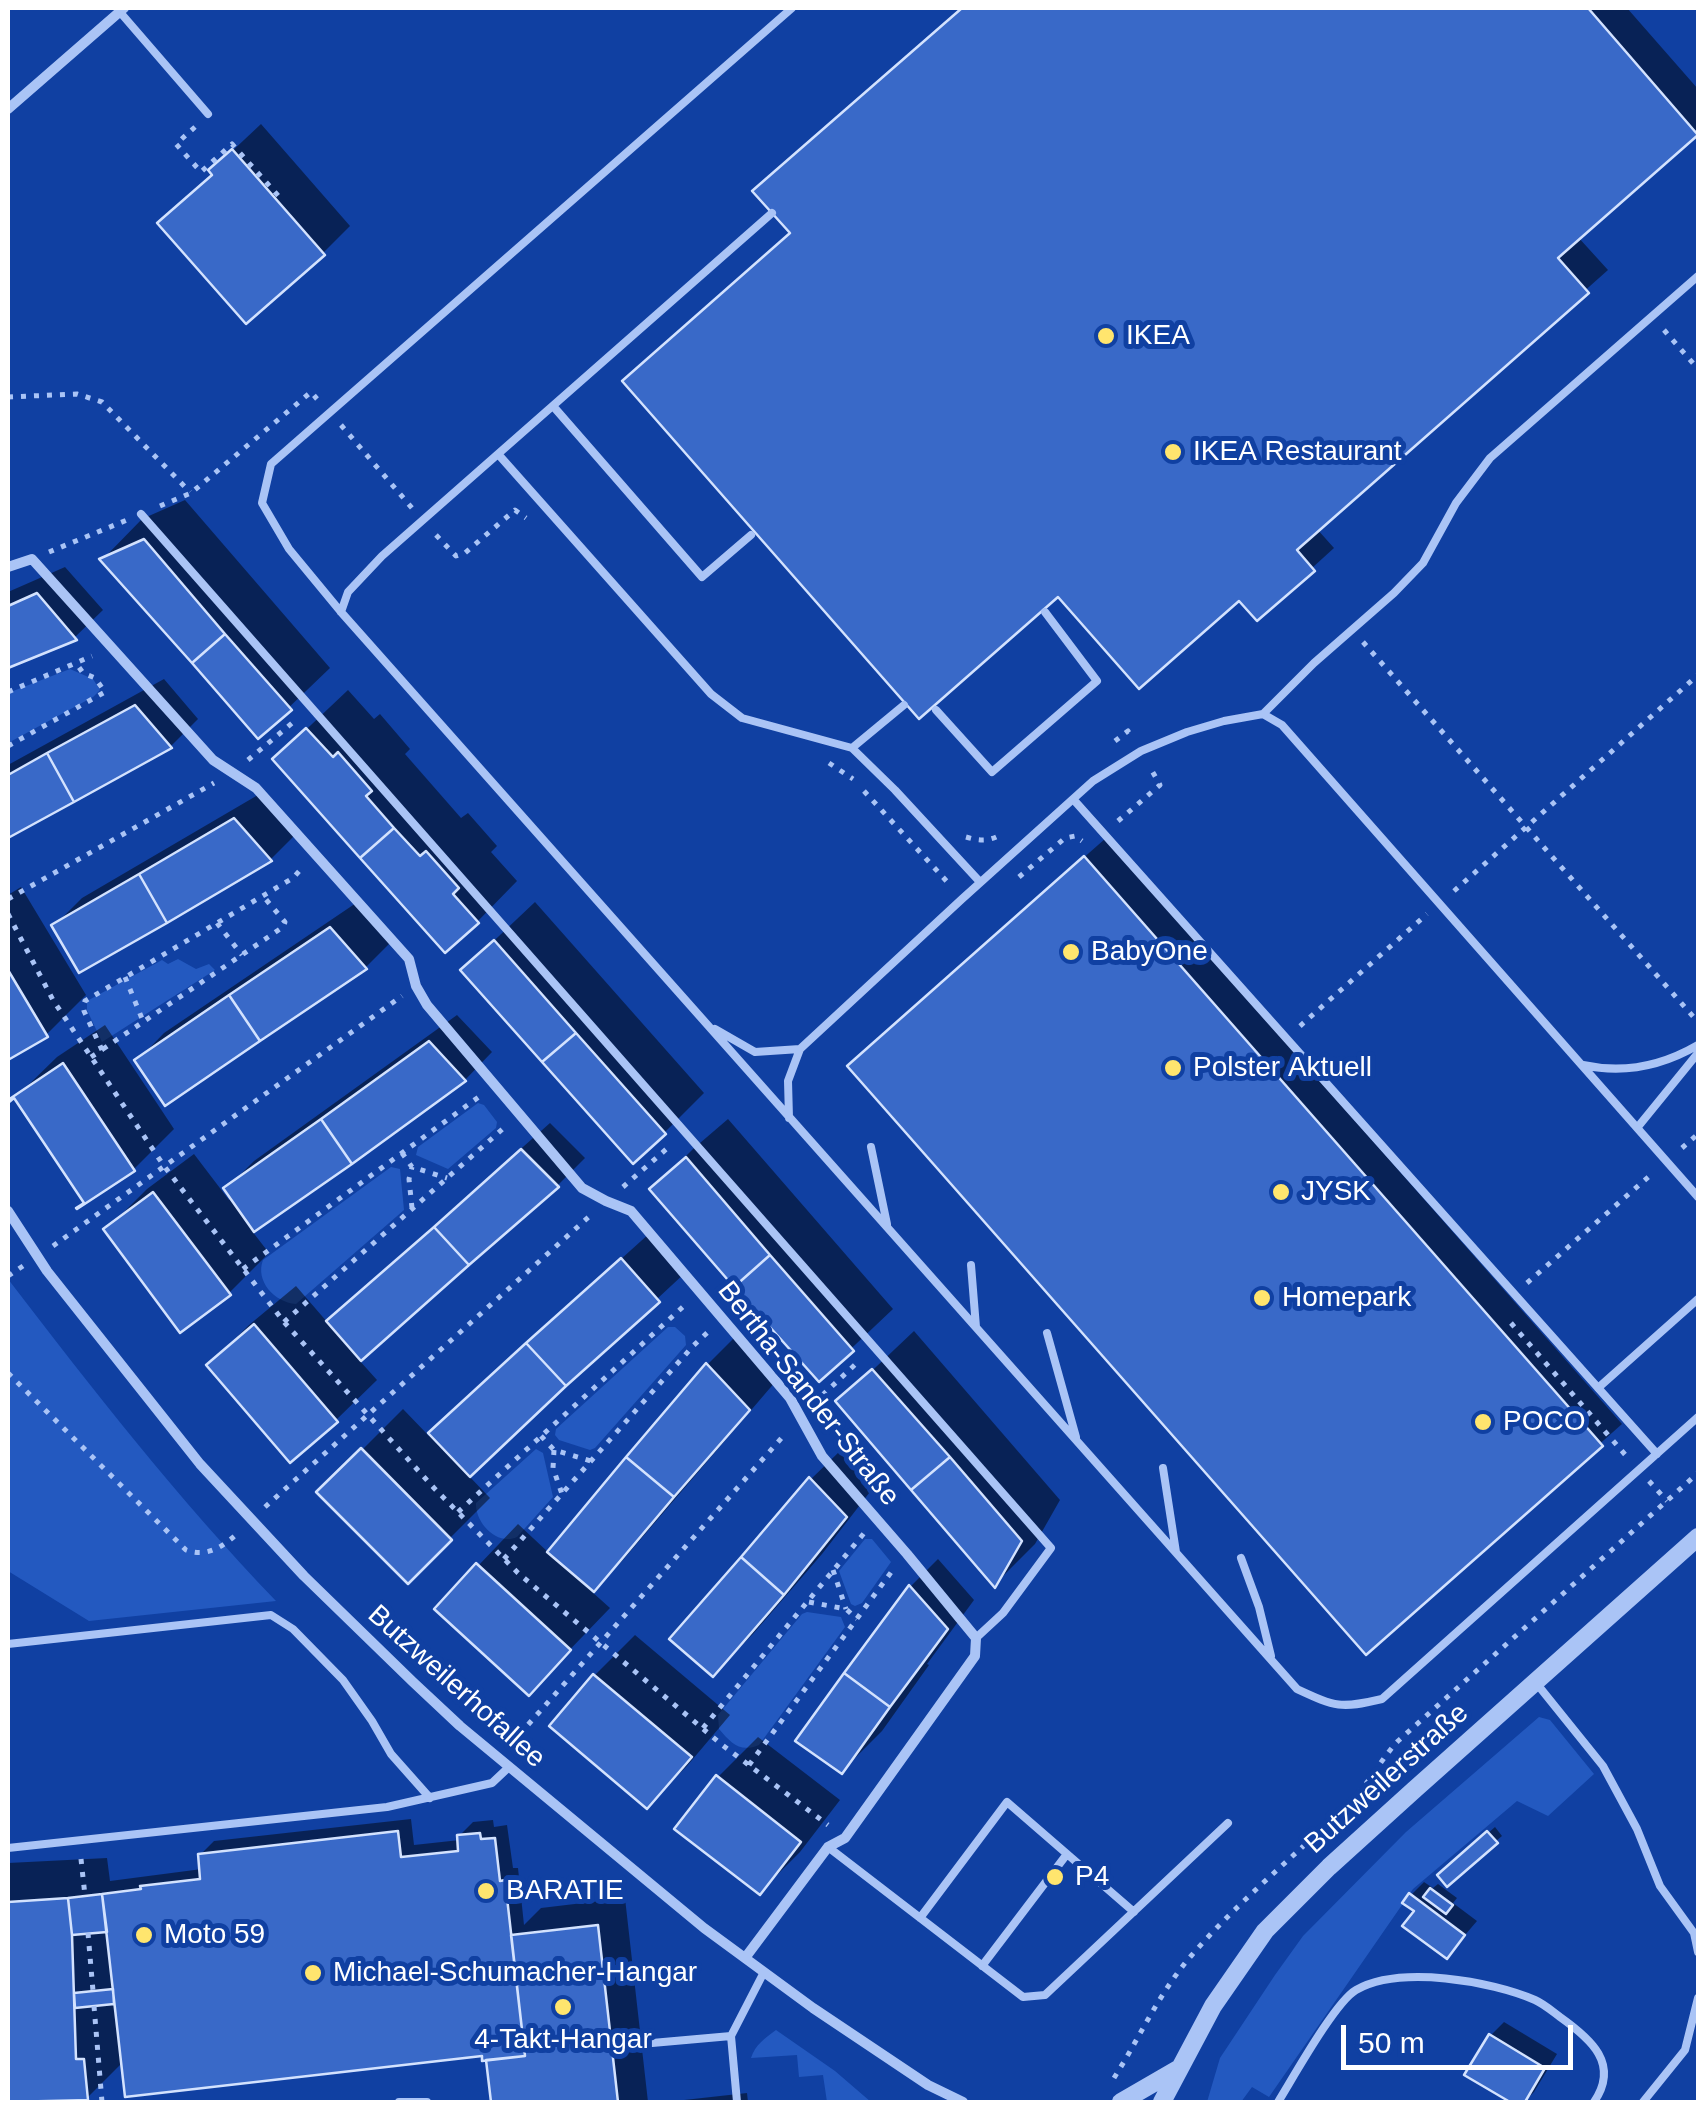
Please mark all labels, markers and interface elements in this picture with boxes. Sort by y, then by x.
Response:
place label: IKEA [1126,319,1190,353]
marker: IKEA [1095,325,1117,347]
place label: IKEA Restaurant [1193,435,1402,469]
marker: IKEA Restaurant [1162,441,1184,463]
place label: BabyOne [1091,935,1208,969]
marker: BabyOne [1060,941,1082,963]
place label: Polster Aktuell [1193,1051,1372,1085]
marker: Polster Aktuell [1162,1057,1184,1079]
place label: JYSK [1301,1175,1371,1209]
marker: JYSK [1270,1181,1292,1203]
street label: Bertha-Sander-Straße [710,1275,906,1513]
place label: Homepark [1282,1281,1411,1315]
marker: Homepark [1251,1287,1273,1309]
place label: POCO [1503,1405,1585,1439]
marker: POCO [1472,1411,1494,1433]
street label: Butzweilerhofallee [360,1598,552,1776]
street label: Butzweilerstraße [1298,1697,1476,1861]
place label: P4 [1075,1860,1109,1894]
marker: P4 [1044,1866,1066,1888]
place label: BARATIE [506,1874,624,1908]
marker: BARATIE [475,1880,497,1902]
place label: Moto 59 [164,1918,265,1952]
marker: Moto 59 [133,1924,155,1946]
place label: Michael-Schumacher-Hangar [333,1956,697,1990]
marker: Michael-Schumacher-Hangar [302,1962,324,1984]
marker: 4-Takt-Hangar [552,1996,574,2018]
scale bar [1346,2005,1578,2067]
place label: 4-Takt-Hangar [474,2023,652,2057]
text: 50 m [1358,2026,1425,2059]

